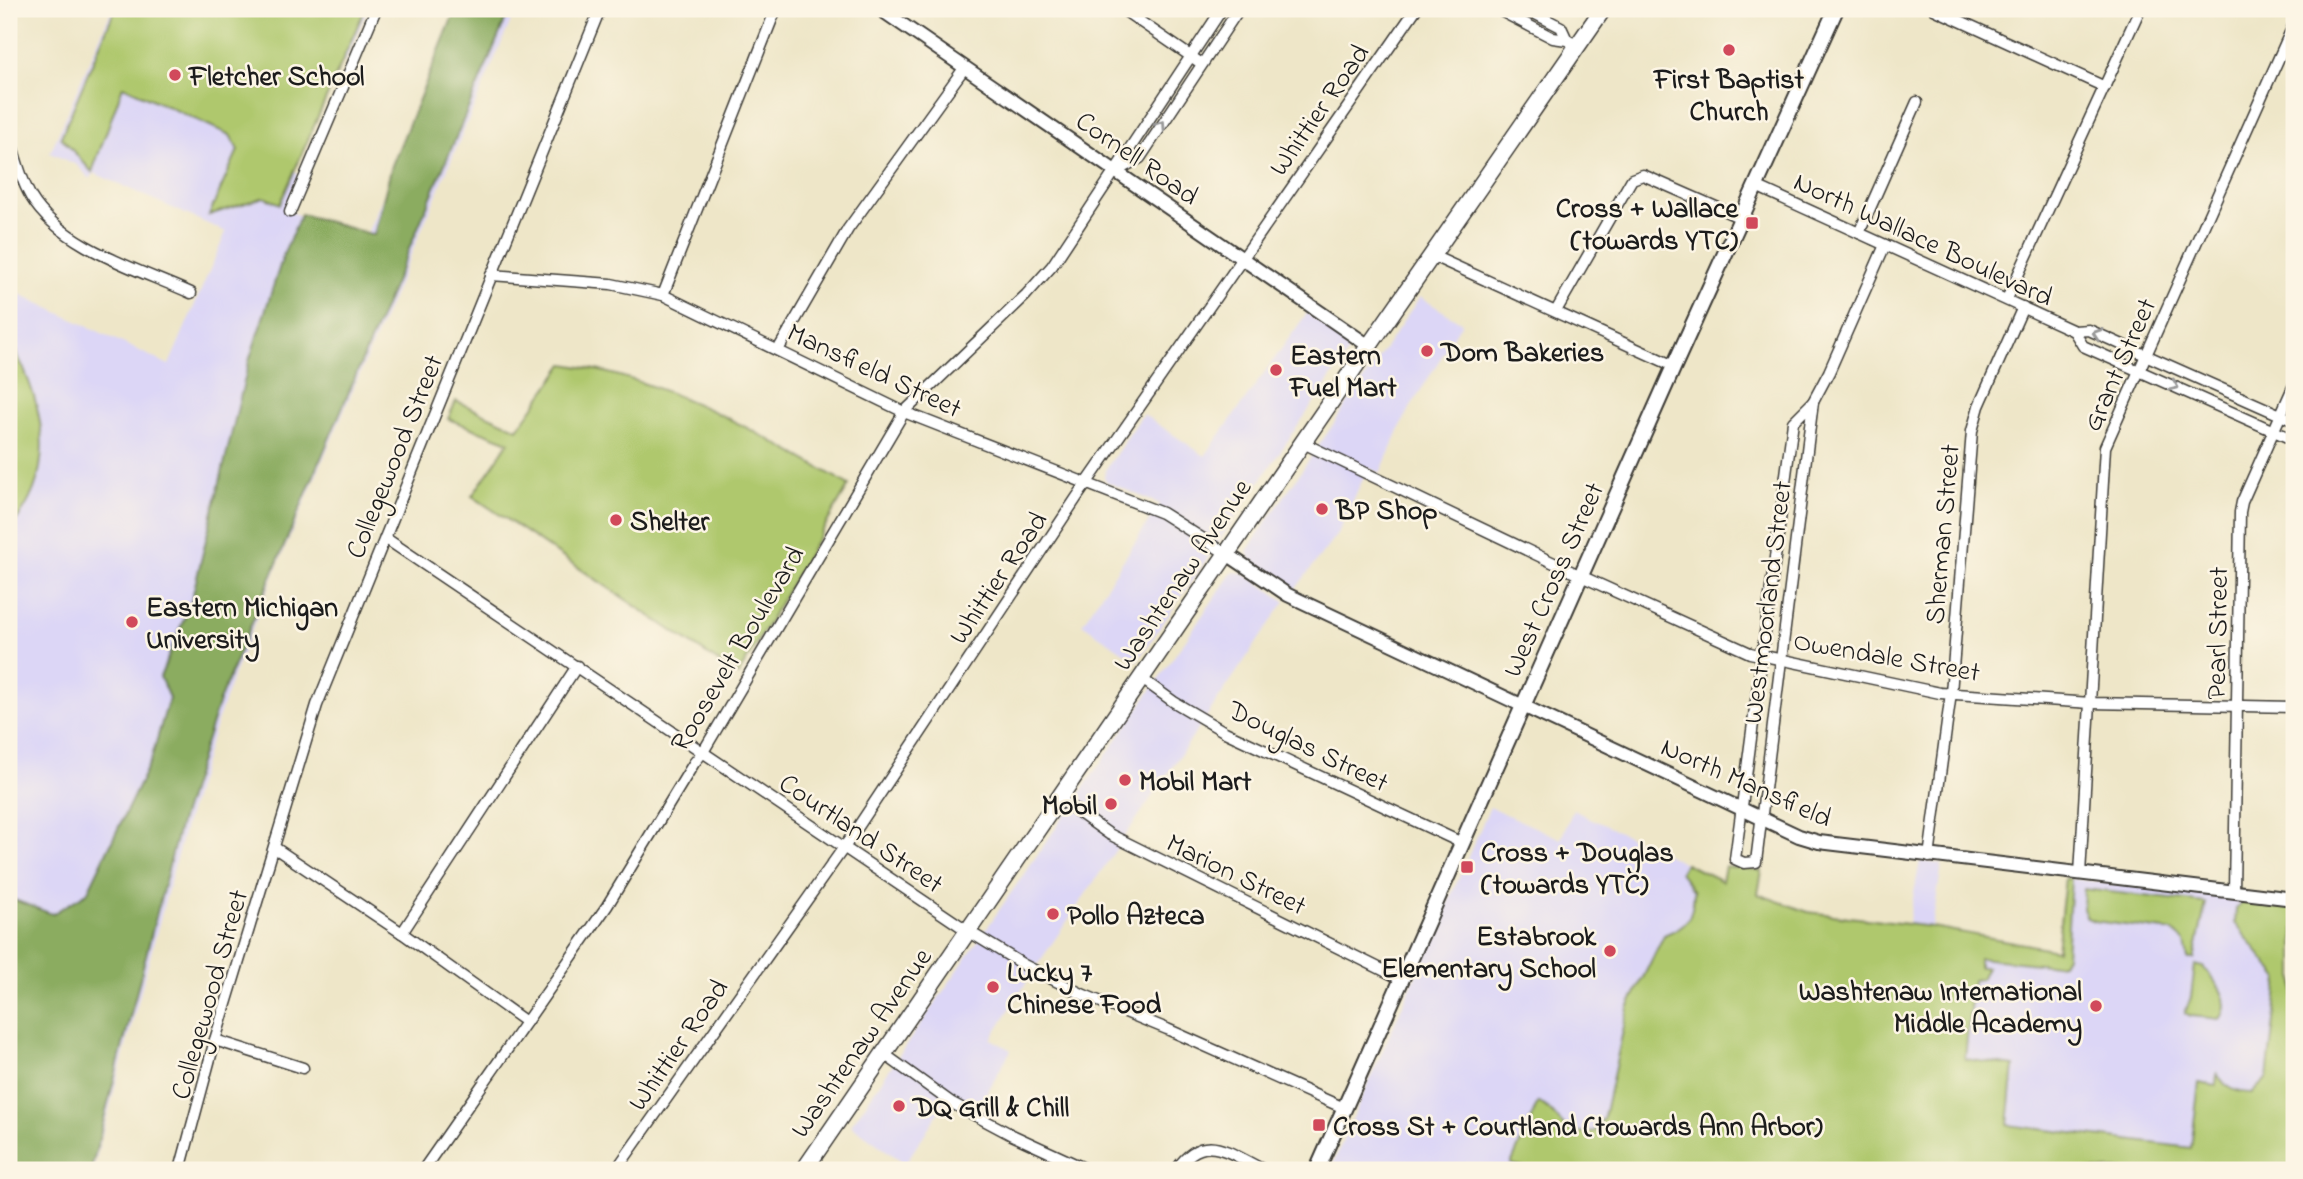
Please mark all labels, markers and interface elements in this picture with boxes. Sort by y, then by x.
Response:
street label: Whittier Road [1260,36,1382,185]
marker: First Baptist Church [1721,42,1737,58]
place label: Fletcher School [187,58,365,99]
place label: First Baptist Church [1652,61,1804,134]
marker: Fletcher School [167,67,183,83]
street label: Cornell Road [1066,102,1206,218]
one-way arrow [1153,120,1166,133]
street label: North Wallace Boulevard [1786,163,2059,319]
place label: Cross + Wallace (towards YTC) [1556,190,1739,263]
marker: Cross + Wallace (towards YTC) [1744,215,1760,231]
street label: Grant Street [2074,292,2169,439]
street label: Mansfield Street [779,314,968,431]
one-way arrow [2092,328,2104,342]
place label: Dom Bakeries [1439,334,1604,375]
place label: Eastern Fuel Mart [1288,337,1397,410]
marker: Dom Bakeries [1419,343,1435,359]
street label: Collegewood Street [337,349,456,565]
marker: Eastern Fuel Mart [1268,362,1284,378]
one-way arrow [2167,378,2179,392]
street label: Sherman Street [1916,443,1973,626]
street label: Washtenaw Avenue [1104,471,1264,680]
street label: West Cross Street [1494,476,1617,684]
street label: Westmoorland Street [1734,479,1805,726]
place label: BP Shop [1334,492,1437,533]
marker: BP Shop [1314,501,1330,517]
place label: Shelter [630,503,710,544]
street label: Whittier Road [940,504,1060,654]
marker: Shelter [608,512,624,528]
street label: Roosevelt Boulevard [661,539,817,760]
street label: Pearl Street [2198,566,2241,700]
place label: Eastern Michigan University [146,589,338,662]
marker: Eastern Michigan University [124,614,140,630]
street label: Owendale Street [1790,622,1983,695]
street label: Douglas Street [1219,691,1395,805]
street label: North Mansfield [1654,728,1838,840]
place label: Mobil Mart [1139,763,1252,804]
street label: Courtland Street [769,765,951,905]
marker: Mobil Mart [1117,772,1133,788]
place label: Mobil [1042,787,1097,828]
marker: Mobil [1103,796,1119,812]
street label: Marion Street [1158,824,1313,928]
place label: Cross + Douglas (towards YTC) [1481,834,1674,907]
marker: Cross + Douglas (towards YTC) [1459,859,1475,875]
street label: Collegewood Street [162,885,261,1105]
place label: Pollo Azteca [1067,897,1205,938]
marker: Pollo Azteca [1045,906,1061,922]
place label: Estabrook Elementary School [1381,918,1597,991]
street label: Washtenaw Avenue [782,940,944,1148]
marker: Estabrook Elementary School [1602,943,1618,959]
place label: Lucky 7 Chinese Food [1007,954,1162,1027]
street label: Whittier Road [619,971,741,1120]
place label: Washtenaw International Middle Academy [1799,973,2082,1046]
marker: Lucky 7 Chinese Food [985,979,1001,995]
marker: Washtenaw International Middle Academy [2088,998,2104,1014]
place label: DQ Grill & Chill [911,1089,1069,1130]
marker: DQ Grill & Chill [891,1098,907,1114]
place label: Cross St + Courtland (towards Ann Arbor) [1333,1108,1824,1149]
marker: Cross St + Courtland (towards Ann Arbor) [1311,1117,1327,1133]

